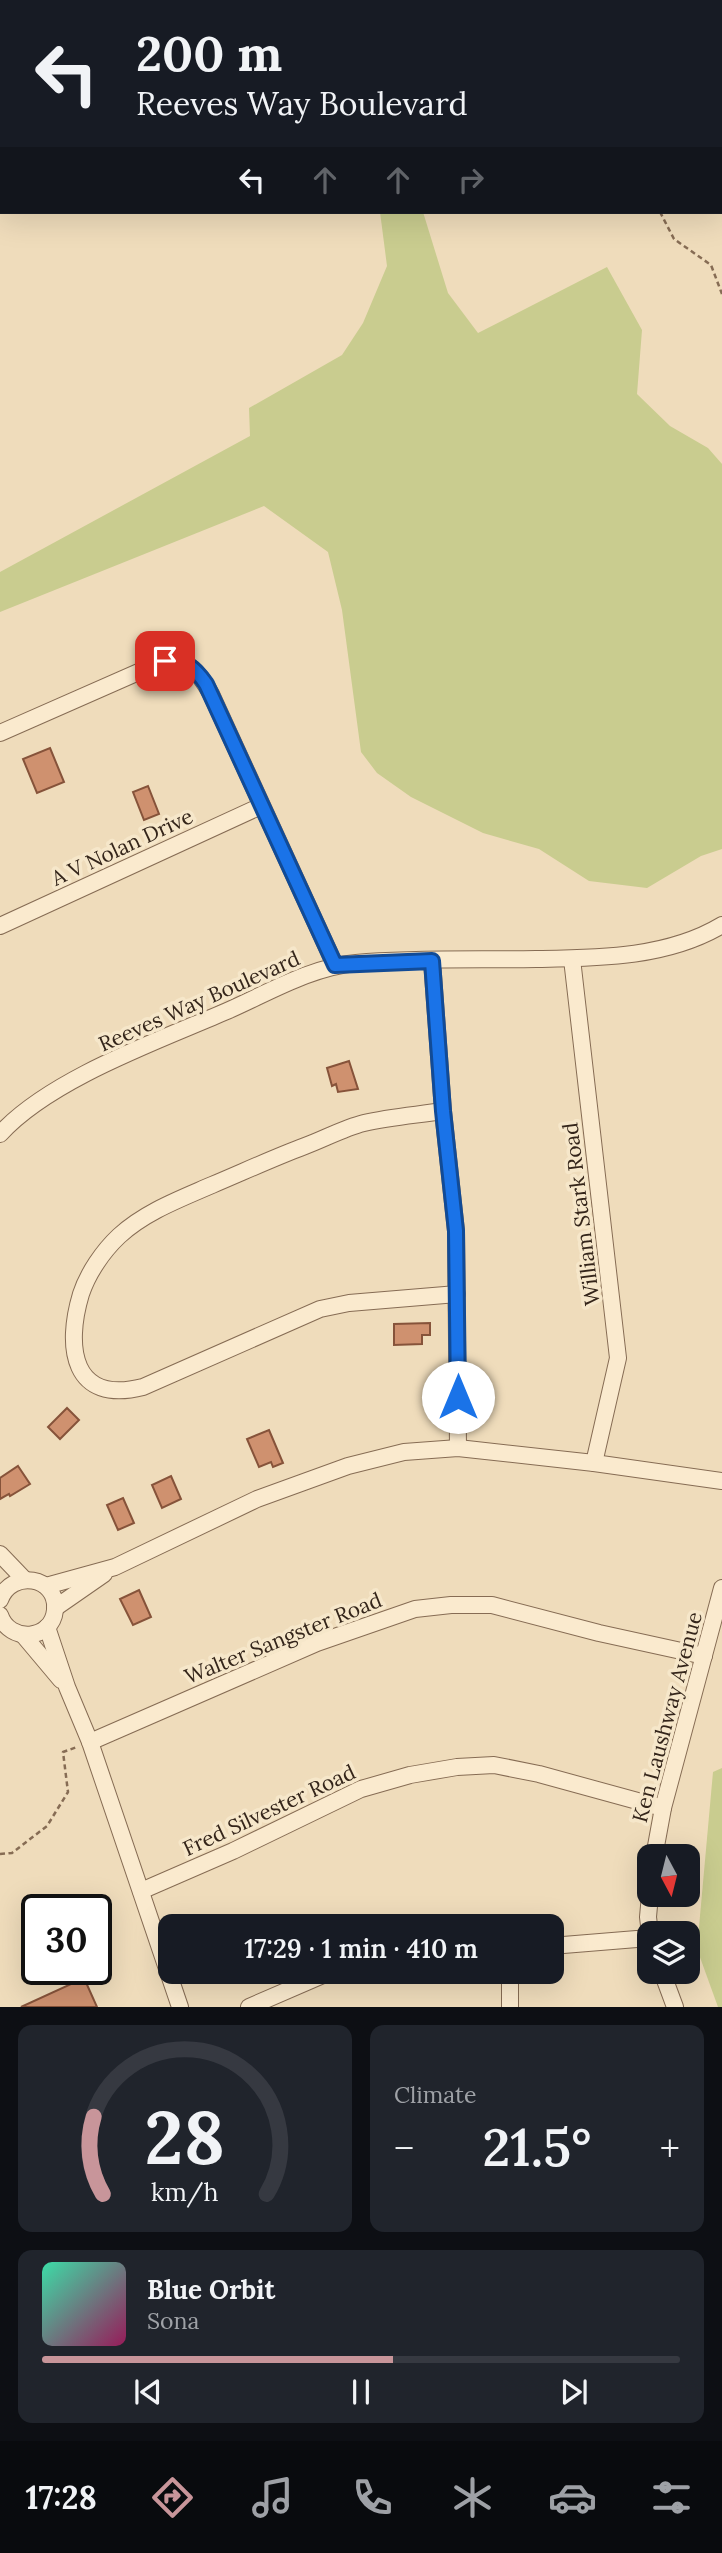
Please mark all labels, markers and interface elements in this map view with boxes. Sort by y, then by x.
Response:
text: 200 m [136,22,282,84]
icon: left [21,28,112,119]
text: Reeves Way Boulevard [136,83,468,124]
icon: left [233,161,271,199]
icon: ahead [306,161,344,199]
icon: ahead [379,161,417,199]
icon: right [452,161,490,199]
pin [135,631,195,691]
icon: arrive [146,642,184,680]
street label: A V Nolan Drive [46,802,197,892]
street label: Reeves Way Boulevard [94,944,304,1058]
street label: William Stark Road [556,1121,606,1307]
position arrow [421,1360,495,1434]
street label: Walter Sangster Road [180,1586,386,1690]
street label: Ken Laushway Avenue [626,1609,708,1825]
street label: Fred Silvester Road [178,1758,360,1862]
north arrow [637,1844,700,1908]
map controls [637,1844,700,1984]
speed limit sign: 30 [21,1894,112,1985]
button: layers [637,1921,700,1984]
text: 17:29 · 1 min · 410 m [244,1932,478,1965]
text: Climate [394,2080,476,2109]
text: 28 [145,2092,225,2185]
text: 21.5° [483,2114,591,2180]
text: − [394,2124,414,2172]
text: + [660,2124,680,2172]
text: km/h [151,2176,219,2208]
text: Blue Orbit [147,2273,275,2306]
text: Sona [147,2306,199,2335]
icon: previous [129,2373,167,2411]
icon: pause [342,2373,380,2411]
icon: next [555,2373,593,2411]
icon: directions [148,2473,197,2522]
icon: music [248,2473,297,2522]
icon: phone [348,2473,397,2522]
icon: climate [448,2473,497,2522]
icon: car [548,2473,597,2522]
icon: filters [647,2473,696,2522]
text: 17:28 [25,2477,97,2518]

